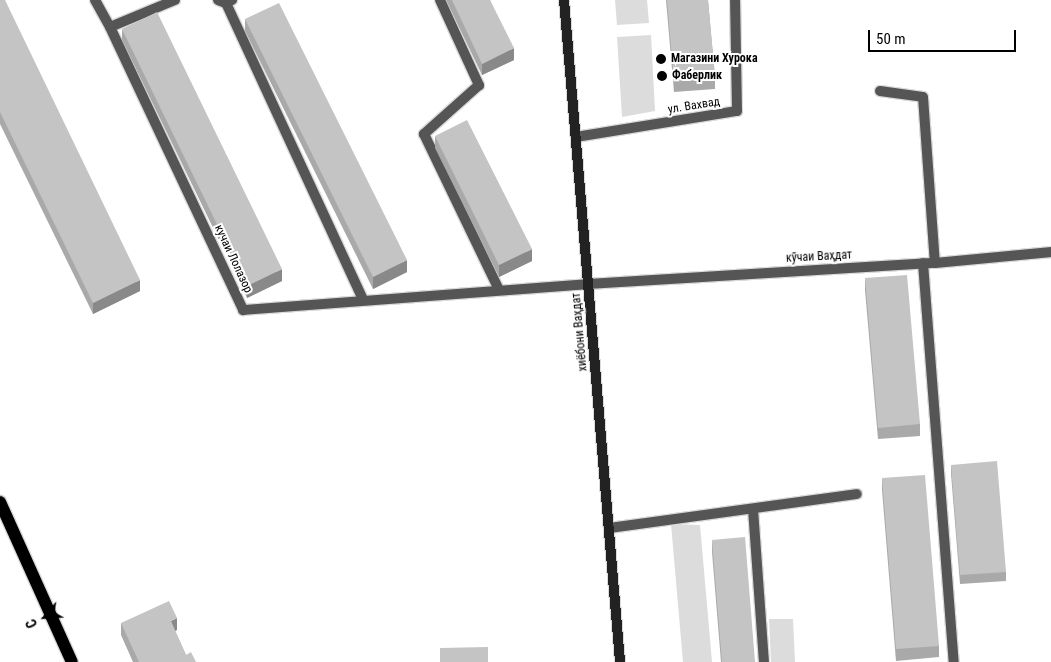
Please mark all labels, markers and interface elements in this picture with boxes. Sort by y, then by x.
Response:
scale bar [871,20,1018,52]
text: 50 m [876,30,906,48]
place label: Магазини Хурока [671,52,758,66]
marker: Магазини Хурока [655,53,667,65]
place label: Фаберлик [672,69,722,83]
marker: Фаберлик [656,70,668,82]
street label: ул. Вахвад [667,95,721,117]
street label: кучаи Лолазор [211,223,255,295]
street label: кӯчаи Ваҳдат [786,248,852,266]
street label: хиёбони Ваҳдат [569,292,591,372]
north arrow [20,592,70,642]
text: С [23,616,40,631]

